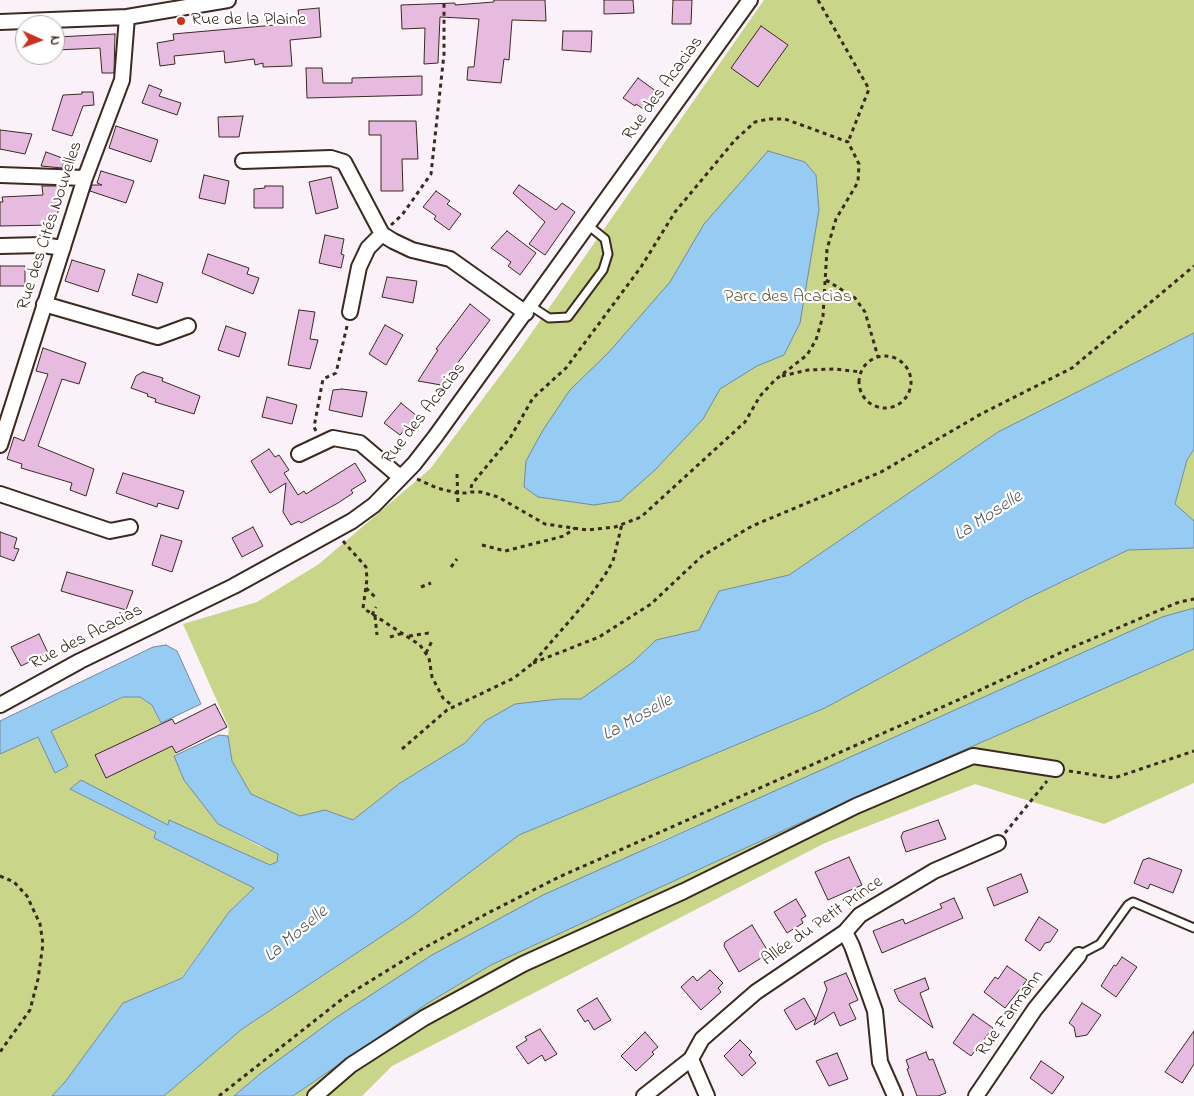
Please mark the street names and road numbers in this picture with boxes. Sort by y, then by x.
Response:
street label: Rue des Acacias [619,33,709,145]
street label: Rue des Cités Nouvelles [14,139,88,313]
street label: Rue des Acacias [378,359,472,469]
street label: Rue des Acacias [27,600,147,676]
street label: Allée du Petit Prince [758,872,888,972]
street label: Rue Farmann [973,967,1049,1061]

